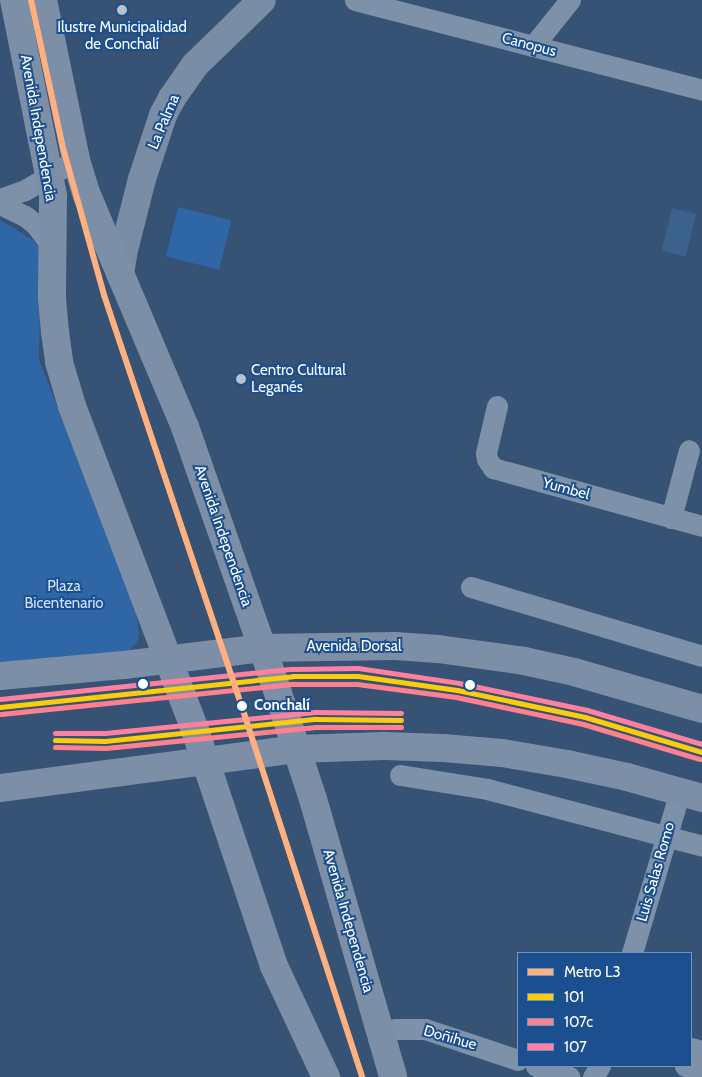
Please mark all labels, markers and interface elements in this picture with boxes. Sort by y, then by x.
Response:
marker: Ilustre Municipalidad de Conchalí [116,4,128,16]
place label: Ilustre Municipalidad de Conchalí [57,18,187,53]
street label: Canopus [500,29,558,61]
street label: Avenida Independencia [16,53,60,203]
street label: La Palma [144,92,184,152]
place label: Centro Cultural Leganés [251,361,346,396]
marker: Centro Cultural Leganés [235,373,247,385]
street label: Avenida Independencia [190,463,256,609]
street label: Yumbel [540,474,592,504]
park label: Plaza Bicentenario [24,577,104,612]
street label: Avenida Dorsal [307,638,401,656]
unlabelled marker [138,679,148,689]
unlabelled marker [465,680,475,690]
place label: Conchalí [254,697,310,715]
marker: Conchalí [234,698,250,714]
street label: Luis Salas Romo [633,820,679,924]
street label: Avenida Independencia [319,847,377,995]
legend [517,952,692,1067]
text: Metro L3 [564,963,621,981]
text: 101 [564,988,584,1006]
text: 107c [564,1013,593,1031]
street label: Doñihue [421,1022,479,1054]
text: 107 [564,1038,587,1056]

